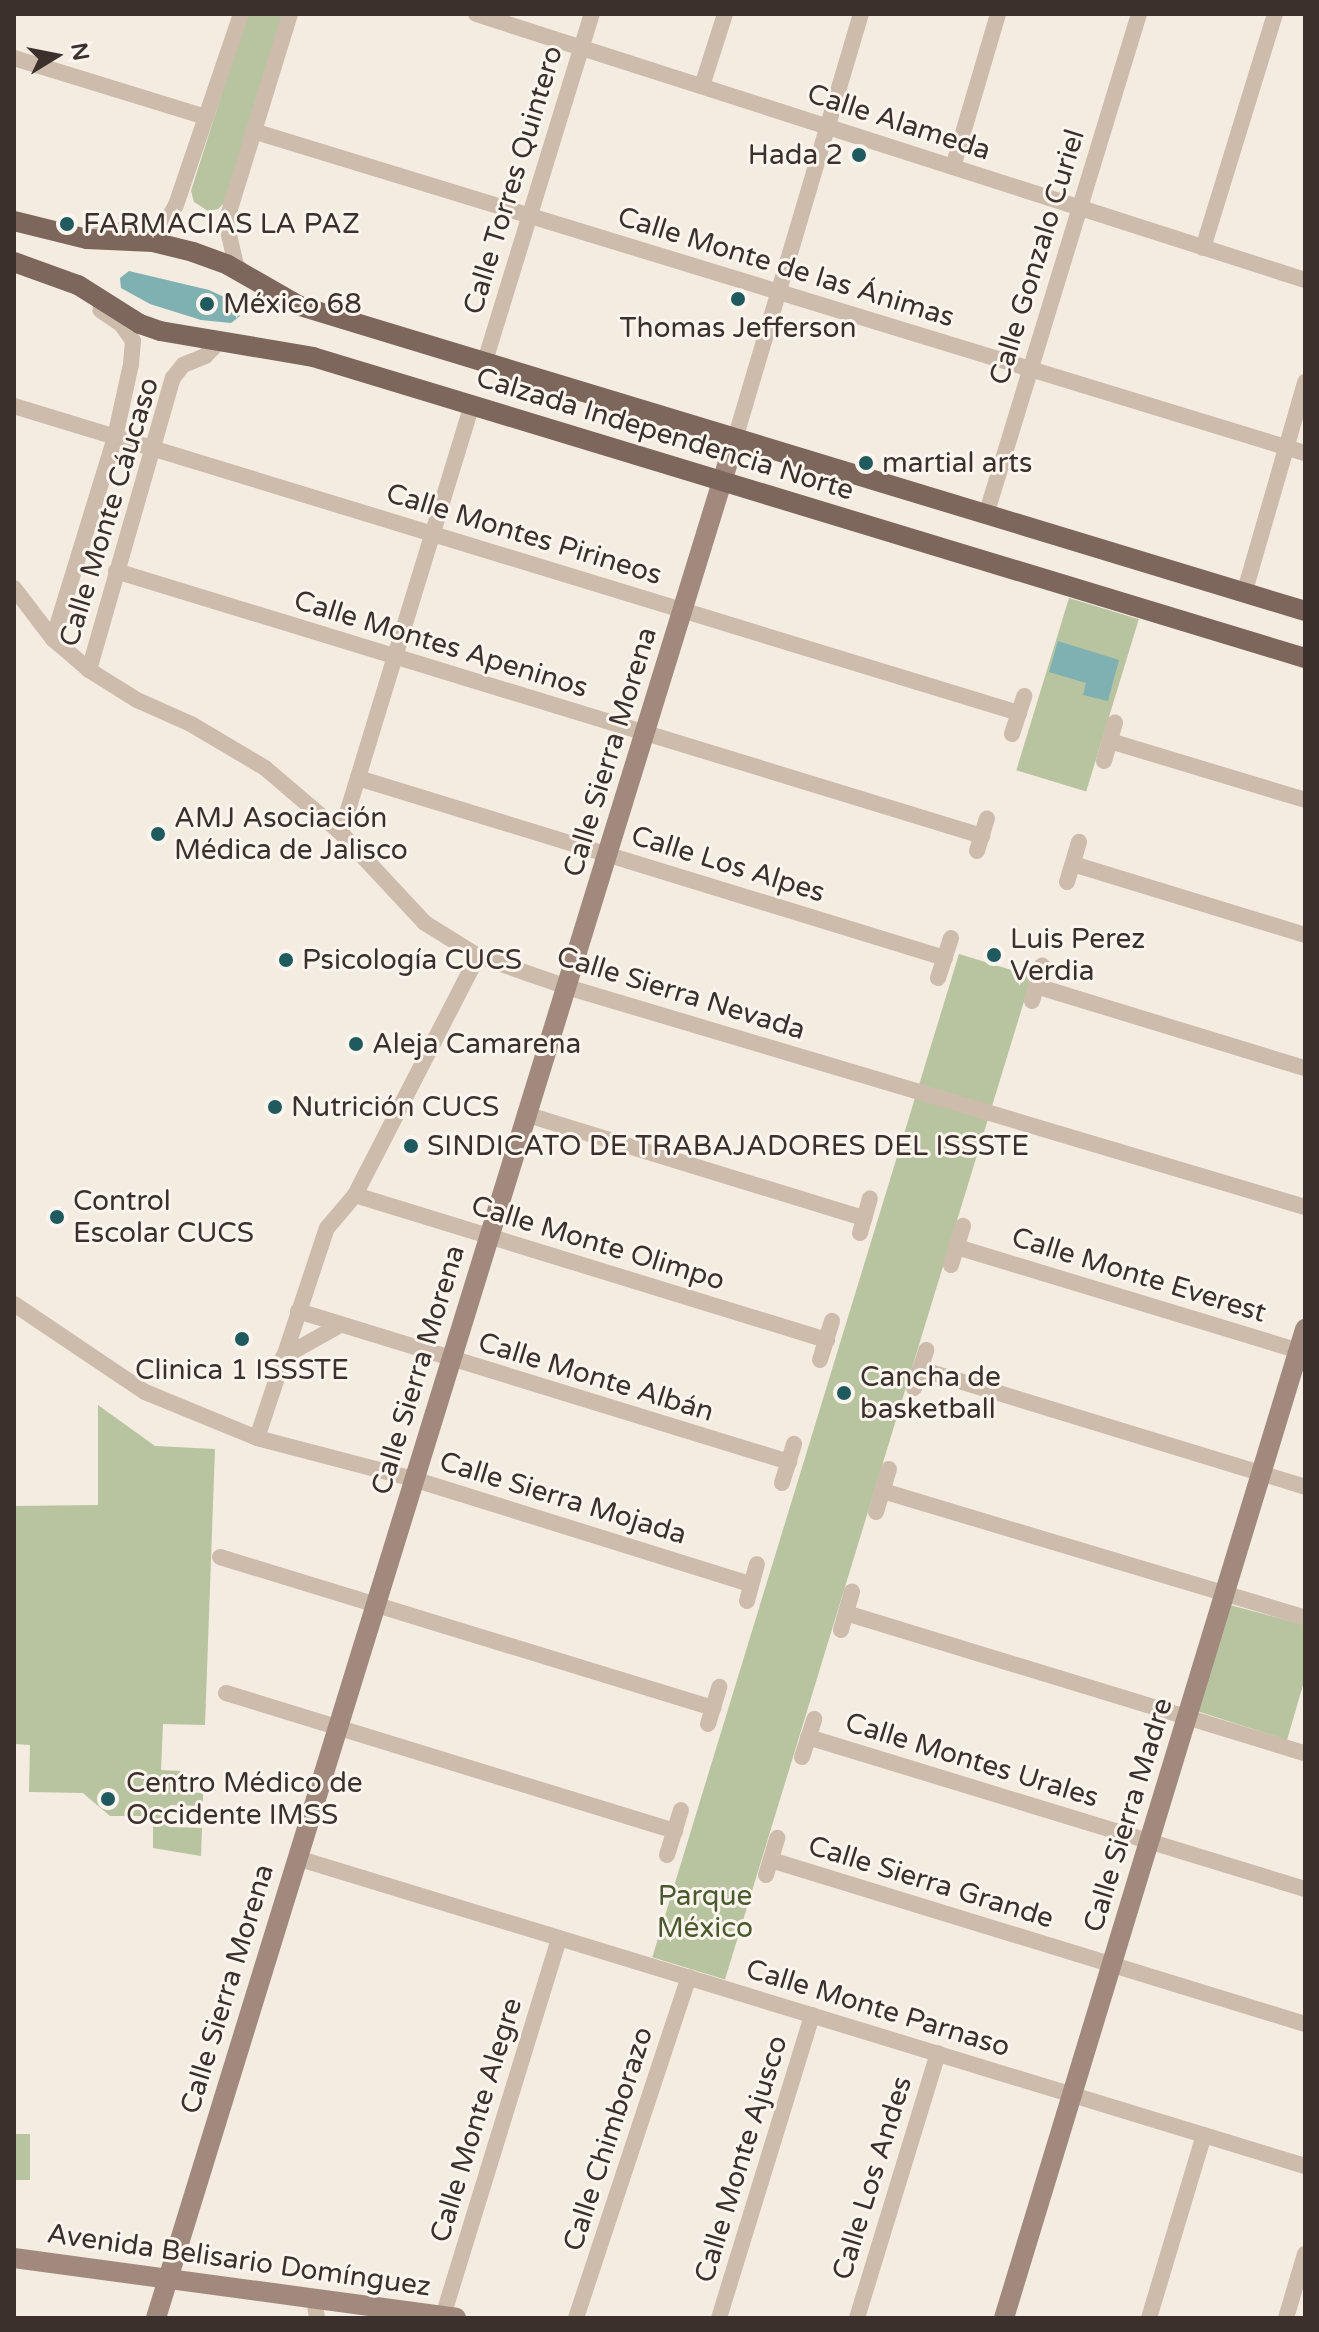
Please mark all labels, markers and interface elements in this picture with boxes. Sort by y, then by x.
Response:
north arrow [16,16,96,96]
text: N [65,41,94,63]
street label: Calle Torres Quintero [456,42,570,318]
street label: Calle Alameda [803,77,995,167]
street label: Calle Gonzalo Curiel [982,125,1092,389]
place label: Hada 2 [748,138,843,172]
marker: Hada 2 [850,146,868,164]
street label: Calle Monte de las Ánimas [614,200,958,334]
place label: FARMACIAS LA PAZ [83,207,360,241]
marker: FARMACIAS LA PAZ [58,215,76,233]
place label: México 68 [223,287,362,321]
marker: Thomas Jefferson [729,290,747,308]
marker: México 68 [198,295,216,313]
place label: Thomas Jefferson [620,311,856,345]
street label: Calzada Independencia Norte [472,360,858,508]
street label: Calle Monte Cáucaso [52,373,166,651]
place label: martial arts [882,446,1032,480]
marker: martial arts [857,454,875,472]
street label: Calle Montes Pirineos [382,476,666,592]
street label: Calle Montes Apeninos [290,583,592,705]
street label: Calle Sierra Morena [556,623,664,881]
place label: AMJ Asociación Médica de Jalisco [174,801,408,867]
street label: Calle Los Alpes [627,819,829,909]
marker: AMJ Asociación Médica de Jalisco [149,825,167,843]
place label: Luis Perez Verdia [1010,922,1145,988]
street label: Calle Sierra Nevada [553,939,809,1047]
place label: Psicología CUCS [302,943,522,977]
marker: Luis Perez Verdia [985,946,1003,964]
marker: Psicología CUCS [277,951,295,969]
place label: Aleja Camarena [372,1027,581,1061]
marker: Aleja Camarena [347,1035,365,1053]
place label: Nutrición CUCS [291,1090,499,1124]
marker: Nutrición CUCS [266,1098,284,1116]
place label: SINDICATO DE TRABAJADORES DEL ISSSTE [427,1129,1029,1163]
marker: SINDICATO DE TRABAJADORES DEL ISSSTE [402,1137,420,1155]
place label: Control Escolar CUCS [73,1184,254,1250]
street label: Calle Monte Olimpo [467,1188,729,1298]
marker: Control Escolar CUCS [48,1208,66,1226]
street label: Calle Monte Everest [1008,1220,1270,1330]
street label: Calle Sierra Morena [364,1241,472,1499]
street label: Calle Monte Albán [474,1325,718,1429]
marker: Clinica 1 ISSSTE [231,1328,253,1350]
place label: Clinica 1 ISSSTE [135,1353,349,1387]
place label: Cancha de basketball [860,1360,1001,1426]
marker: Cancha de basketball [835,1384,853,1402]
street label: Calle Sierra Mojada [435,1444,691,1552]
street label: Calle Sierra Madre [1076,1694,1180,1936]
street label: Calle Montes Urales [841,1705,1103,1815]
place label: Centro Médico de Occidente IMSS [126,1766,363,1832]
marker: Centro Médico de Occidente IMSS [97,1788,119,1810]
street label: Calle Sierra Grande [804,1829,1058,1935]
street label: Calle Sierra Morena [173,1860,281,2118]
park label: Parque México [657,1879,753,1945]
street label: Calle Monte Parnaso [742,1952,1014,2064]
street label: Calle Monte Alegre [423,1994,529,2246]
street label: Calle Chimborazo [556,2023,660,2255]
street label: Calle Monte Ajusco [687,2031,795,2287]
street label: Calle Los Andes [825,2072,919,2284]
street label: Avenida Belisario Domínguez [45,2216,433,2304]

